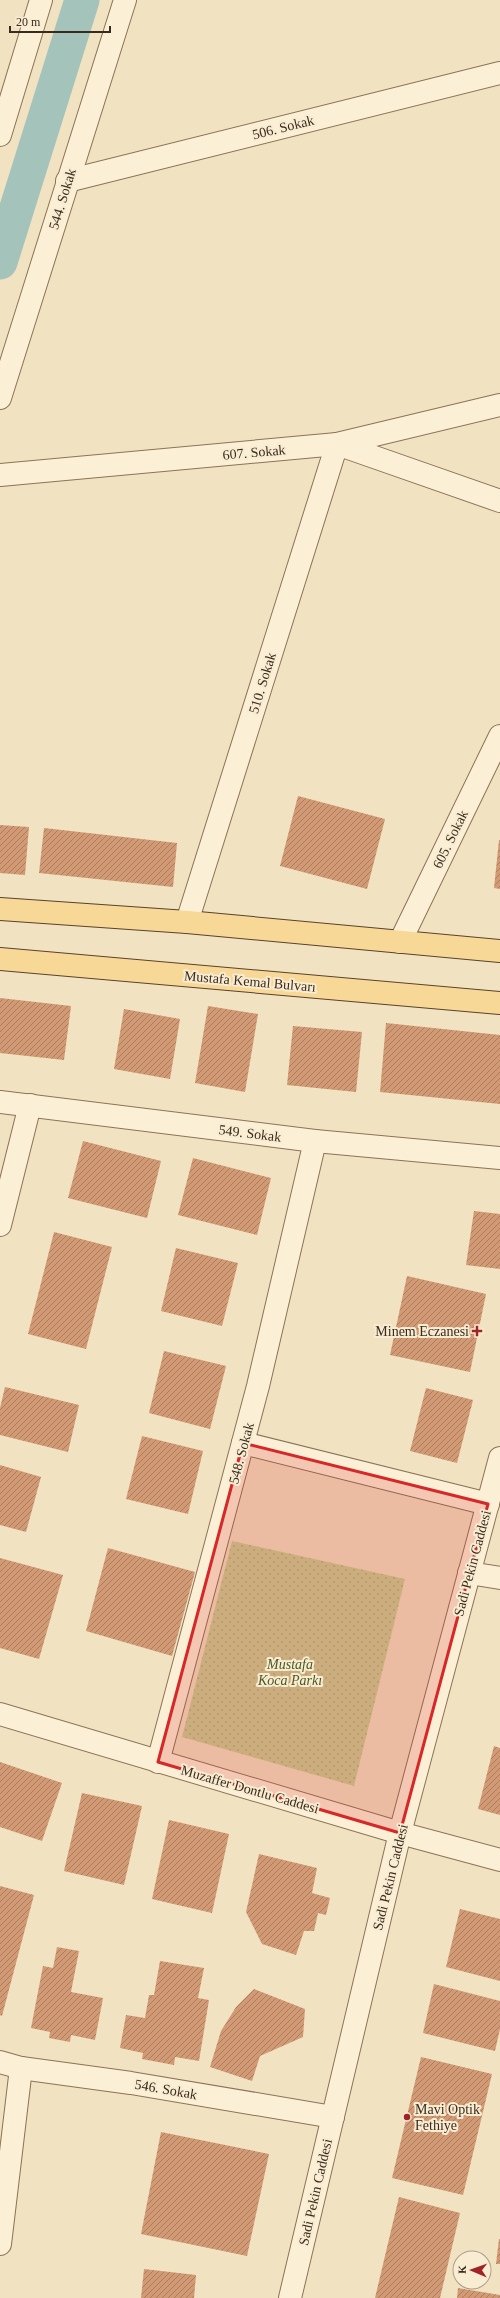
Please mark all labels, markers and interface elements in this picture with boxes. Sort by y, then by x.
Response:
scale bar [10,8,110,34]
text: 20 m [16,15,41,29]
street label: 506. Sokak [251,113,315,142]
street label: 544. Sokak [46,167,79,231]
street label: 607. Sokak [222,442,286,463]
street label: 510. Sokak [246,651,279,715]
street label: 605. Sokak [430,808,471,871]
street label: Mustafa Kemal Bulvarı [183,968,317,995]
street label: 549. Sokak [218,1122,282,1145]
place label: Minem Eczanesi [375,1324,469,1339]
marker: Minem Eczanesi [472,1326,482,1336]
street label: 548. Sokak [226,1421,257,1485]
street label: Sadi Pekin Caddesi [451,1508,494,1618]
park label: Mustafa Koca Parkı [257,1657,322,1688]
street label: Muzaffer Dontlu Caddesi [179,1763,321,1816]
street label: Sadi Pekin Caddesi [370,1822,411,1932]
street label: 546. Sokak [134,2077,198,2102]
place label: Mavi Optik Fethiye [415,2102,480,2133]
marker: Mavi Optik Fethiye [402,2112,412,2122]
street label: Sadi Pekin Caddesi [296,2137,335,2247]
north arrow [452,2250,492,2290]
text: K [456,2265,468,2274]

